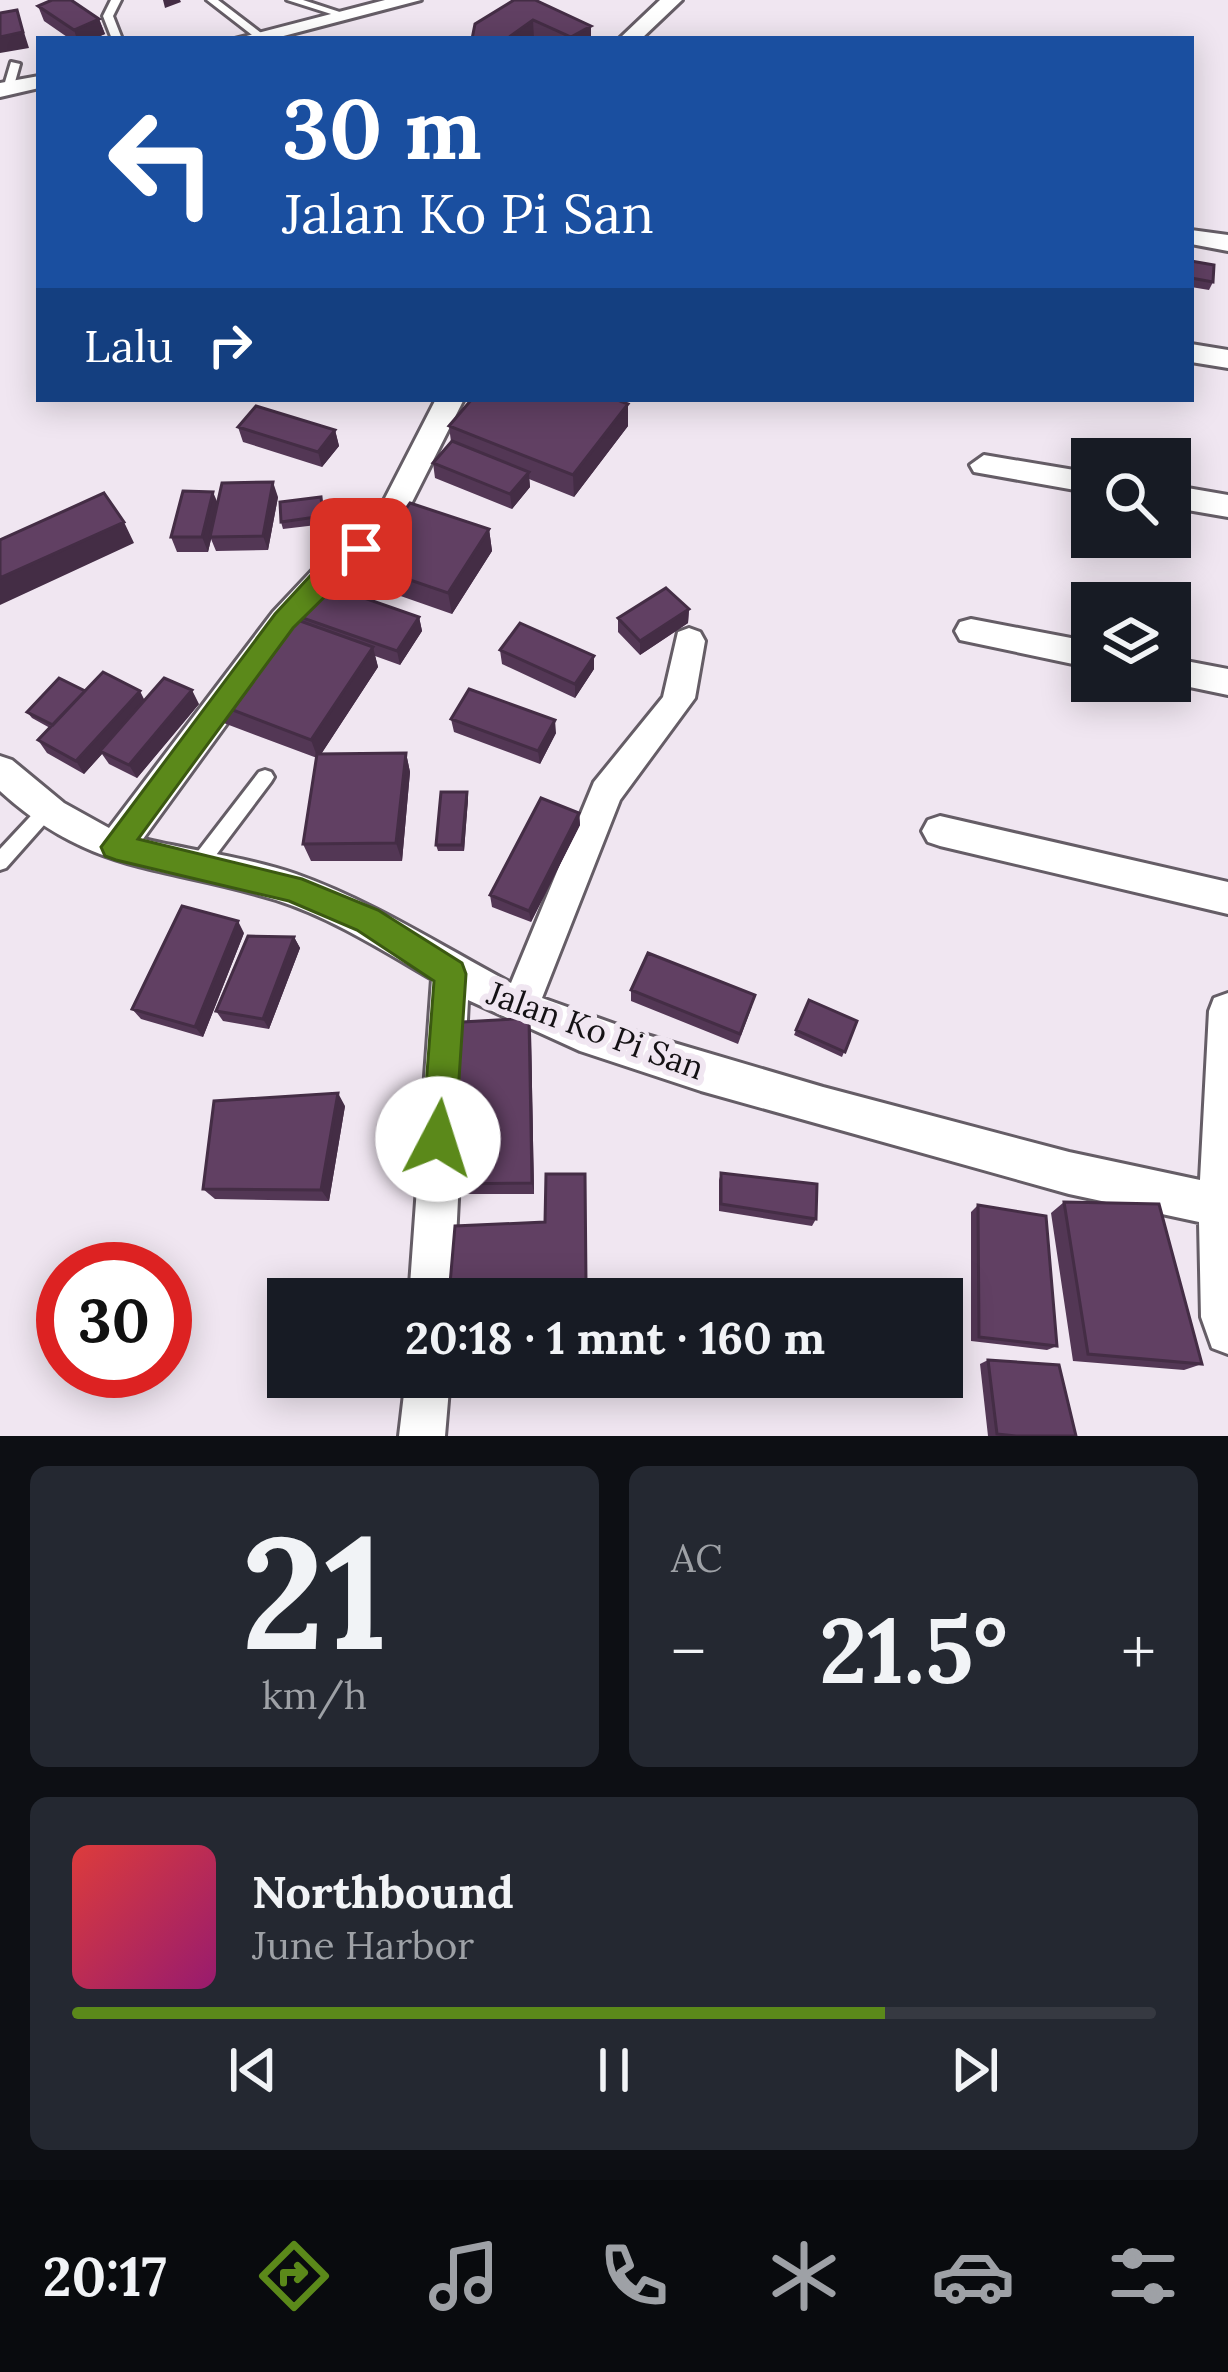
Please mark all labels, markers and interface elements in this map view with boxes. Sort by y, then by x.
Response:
text: 30 m [282,74,482,182]
icon: left [84,84,240,240]
text: Jalan Ko Pi San [282,179,654,248]
icon: right [197,312,263,378]
text: Lalu [84,317,173,374]
map controls [1071,438,1191,702]
button: search [1071,438,1191,558]
pin [310,498,412,600]
icon: arrive [328,516,394,582]
button: layers [1071,582,1191,702]
street label: Jalan Ko Pi San [481,971,710,1089]
position arrow [375,1076,501,1202]
speed limit sign: 30 [36,1242,192,1398]
text: 20:18 · 1 mnt · 160 m [405,1309,825,1366]
text: 21 [241,1492,388,1692]
text: AC [671,1533,722,1583]
text: 21.5° [819,1592,1008,1708]
text: − [671,1609,706,1693]
text: + [1121,1609,1156,1693]
text: km/h [262,1670,367,1720]
text: Northbound [252,1863,514,1920]
text: June Harbor [252,1920,474,1970]
icon: previous [220,2037,286,2103]
icon: pause [581,2037,647,2103]
icon: next [942,2037,1008,2103]
icon: directions [252,2234,336,2318]
icon: music [422,2234,506,2318]
icon: phone [592,2234,676,2318]
icon: climate [762,2234,846,2318]
icon: car [931,2234,1015,2318]
icon: filters [1101,2234,1185,2318]
text: 20:17 [43,2242,167,2311]

